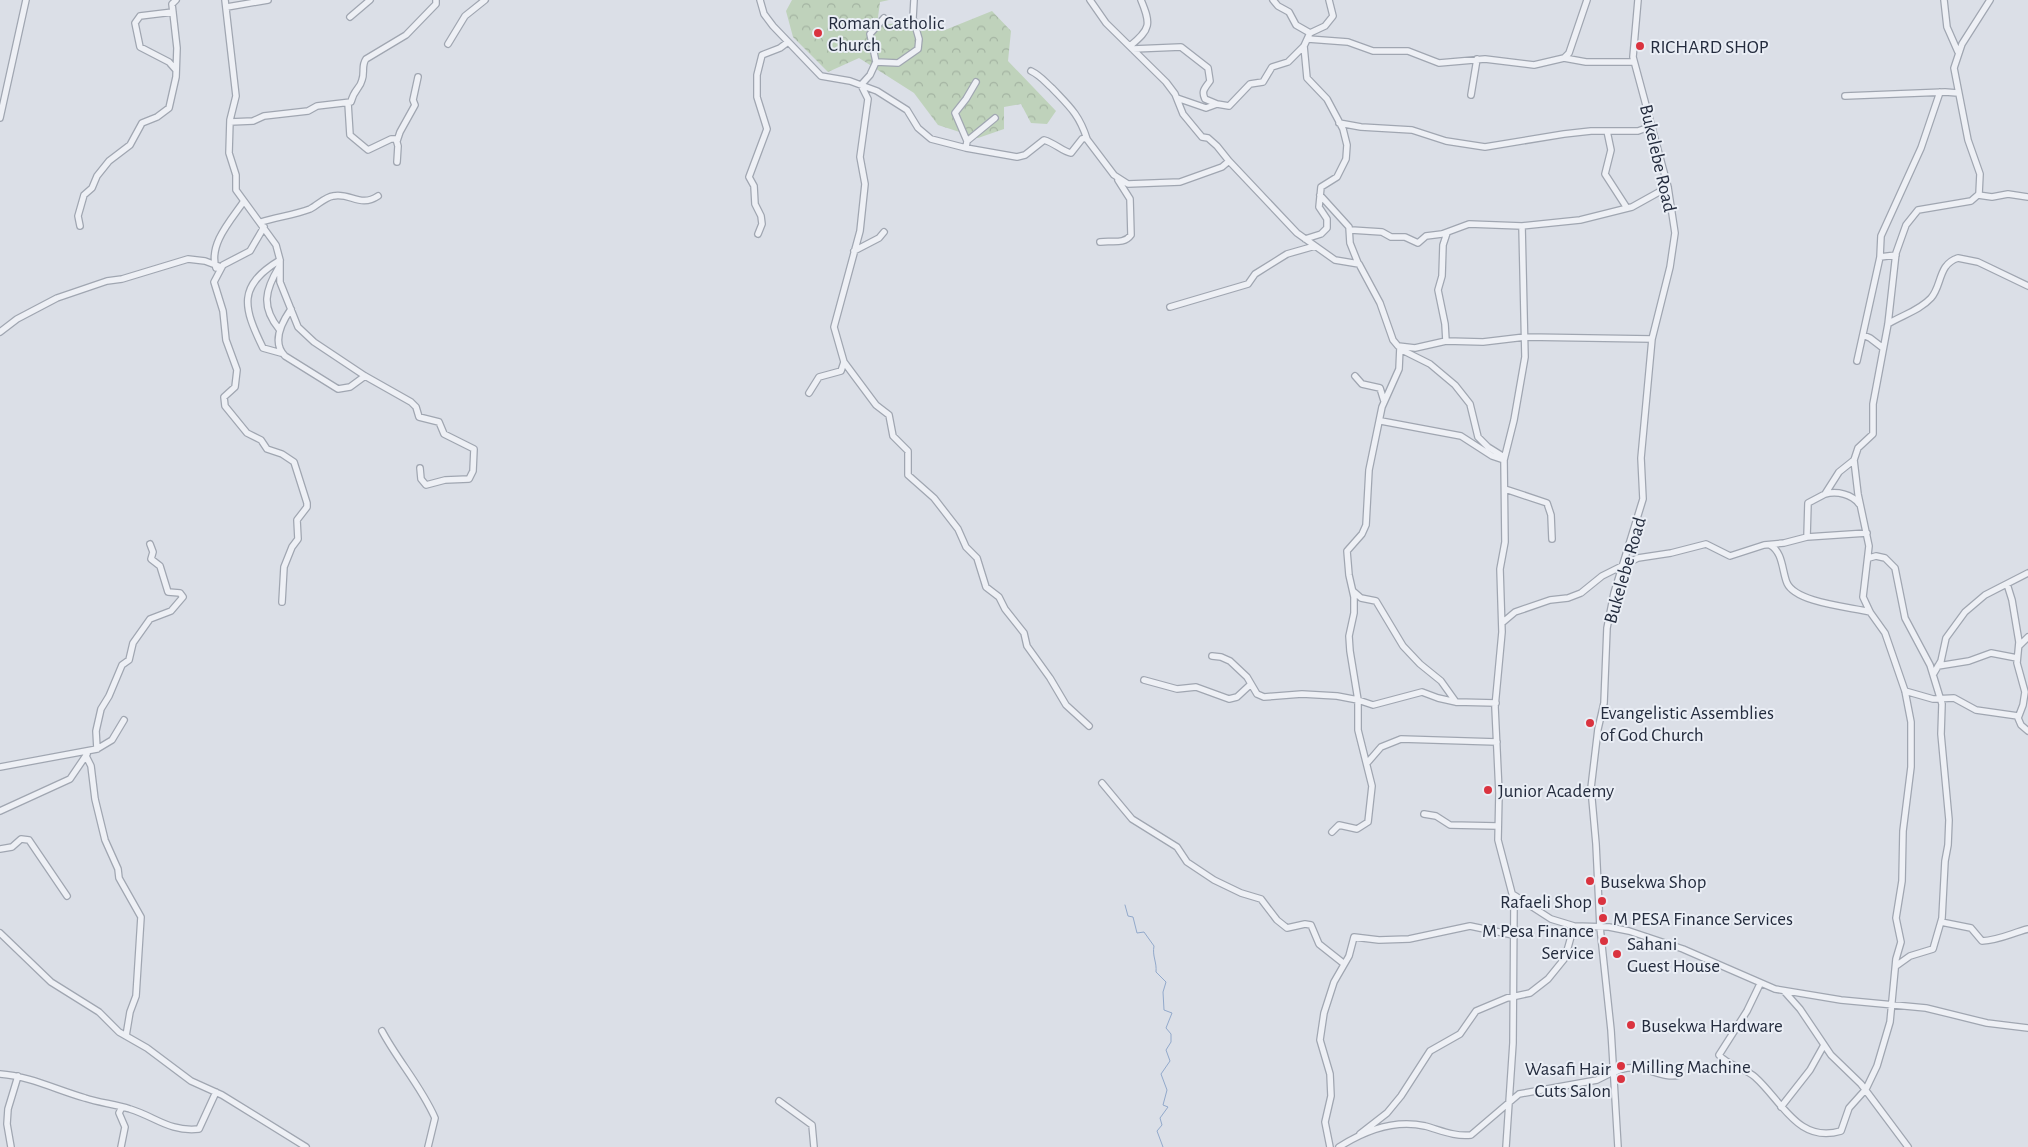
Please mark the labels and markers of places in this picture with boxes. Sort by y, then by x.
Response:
place label: Roman Catholic Church [828,14,944,55]
marker: Roman Catholic Church [812,27,824,39]
place label: RICHARD SHOP [1650,38,1769,57]
marker: RICHARD SHOP [1634,40,1646,52]
place label: Evangelistic Assemblies of God Church [1600,704,1774,745]
marker: Evangelistic Assemblies of God Church [1584,717,1596,729]
place label: Junior Academy [1498,782,1614,801]
marker: Junior Academy [1482,784,1494,796]
place label: Busekwa Shop [1600,873,1706,892]
marker: Busekwa Shop [1584,875,1596,887]
place label: Rafaeli Shop [1500,893,1592,912]
marker: Rafaeli Shop [1596,895,1608,907]
place label: M PESA Finance Services [1613,910,1793,929]
marker: M PESA Finance Services [1597,912,1609,924]
place label: M Pesa Finance Service [1482,922,1594,963]
marker: M Pesa Finance Service [1598,935,1610,947]
place label: Sahani Guest House [1627,935,1720,976]
marker: Sahani Guest House [1611,948,1623,960]
place label: Busekwa Hardware [1641,1017,1783,1036]
marker: Busekwa Hardware [1625,1019,1637,1031]
place label: Milling Machine [1631,1058,1751,1077]
place label: Wasafi Hair Cuts Salon [1525,1060,1611,1101]
marker: Milling Machine [1615,1060,1627,1072]
marker: Wasafi Hair Cuts Salon [1615,1073,1627,1085]

